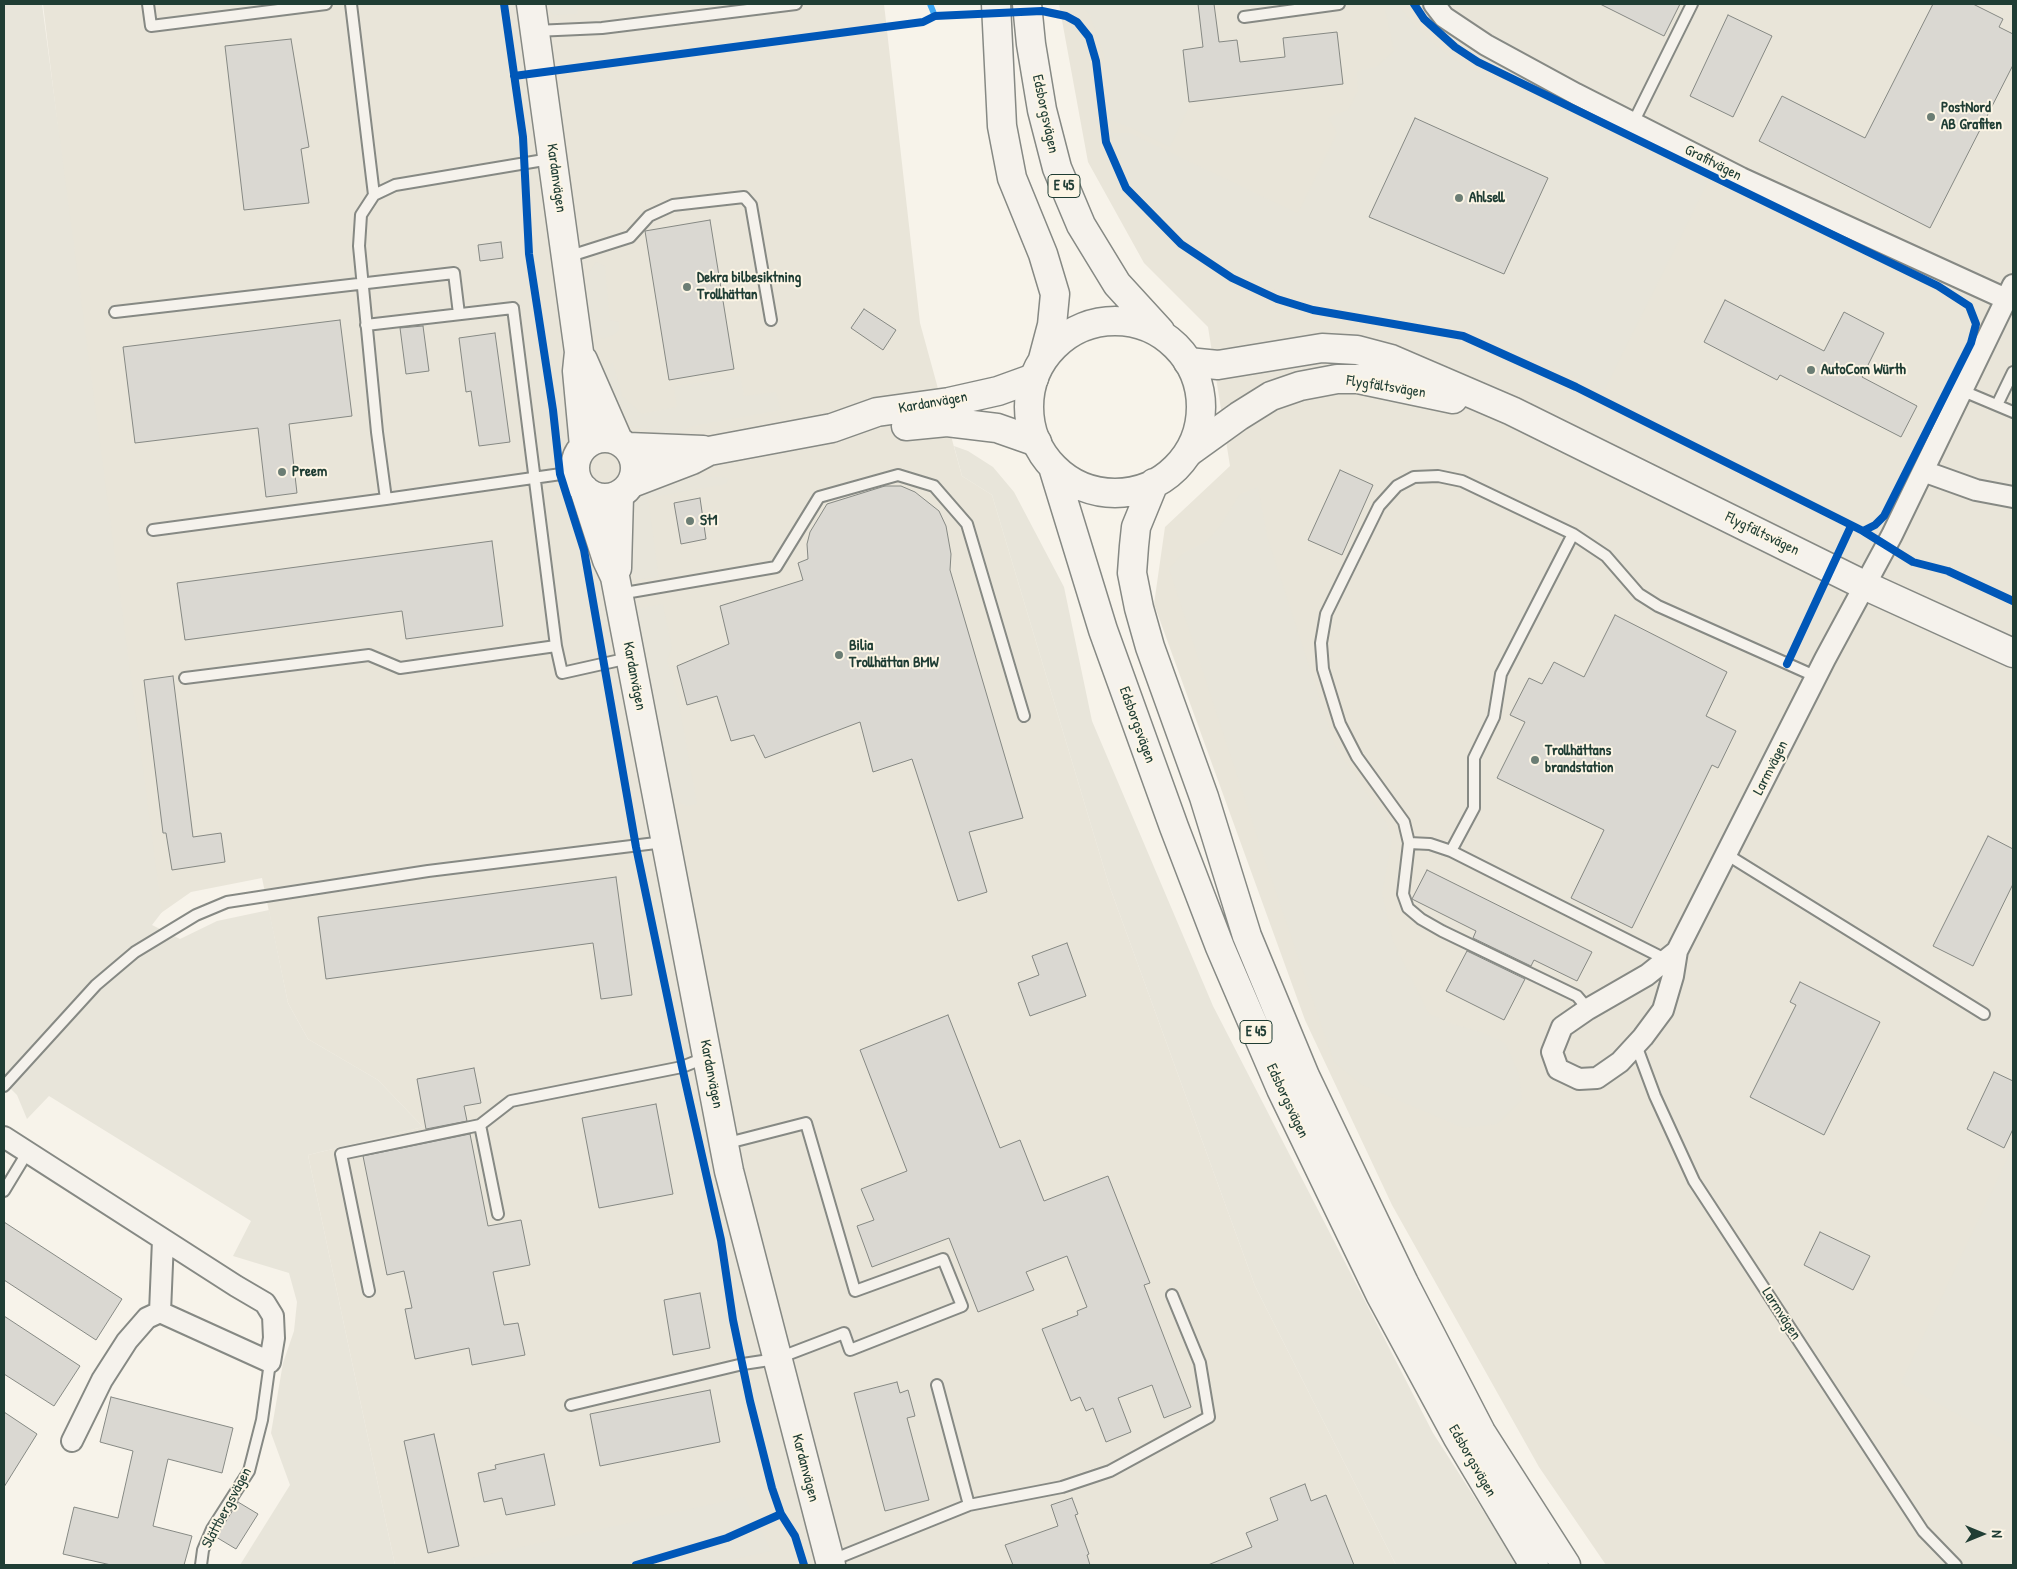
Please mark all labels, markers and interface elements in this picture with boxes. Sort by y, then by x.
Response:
street label: Edsborgsvägen [1028,73,1062,155]
place label: PostNord AB Grafiten [1941,99,2002,134]
marker: PostNord AB Grafiten [1925,111,1937,123]
street label: Grafitvägen [1682,141,1744,185]
street label: Kardanvägen [542,142,570,214]
road number: E 45 [1048,175,1080,198]
place label: Ahlsell [1469,189,1505,207]
marker: Ahlsell [1453,192,1465,204]
place label: Dekra bilbesiktning Trollhättan [697,269,801,304]
marker: Dekra bilbesiktning Trollhättan [681,281,693,293]
place label: AutoCom Würth [1821,361,1906,379]
marker: AutoCom Würth [1805,364,1817,376]
street label: Flygfältsvägen [1345,372,1427,402]
street label: Kardanvägen [897,388,969,418]
place label: Preem [292,463,327,481]
marker: Preem [276,466,288,478]
street label: Flygfältsvägen [1722,508,1802,560]
place label: St1 [700,512,717,530]
marker: St1 [684,515,696,527]
place label: Bilia Trollhättan BMW [849,637,939,672]
street label: Kardanvägen [619,640,649,712]
marker: Bilia Trollhättan BMW [833,649,845,661]
street label: Edsborgsvägen [1115,684,1159,766]
street label: Larmvägen [1750,738,1792,798]
place label: Trollhättans brandstation [1545,742,1614,777]
marker: Trollhättans brandstation [1529,754,1541,766]
road number: E 45 [1240,1020,1272,1044]
street label: Kardanvägen [696,1038,726,1110]
street label: Edsborgsvägen [1262,1061,1312,1141]
street label: Larmvägen [1757,1284,1805,1344]
street label: Edsborgsvägen [1444,1422,1500,1500]
street label: Kardanvägen [787,1432,823,1504]
street label: Slättbergsvägen [198,1465,256,1551]
north arrow [1957,1509,2007,1559]
text: N [1988,1530,2007,1538]

